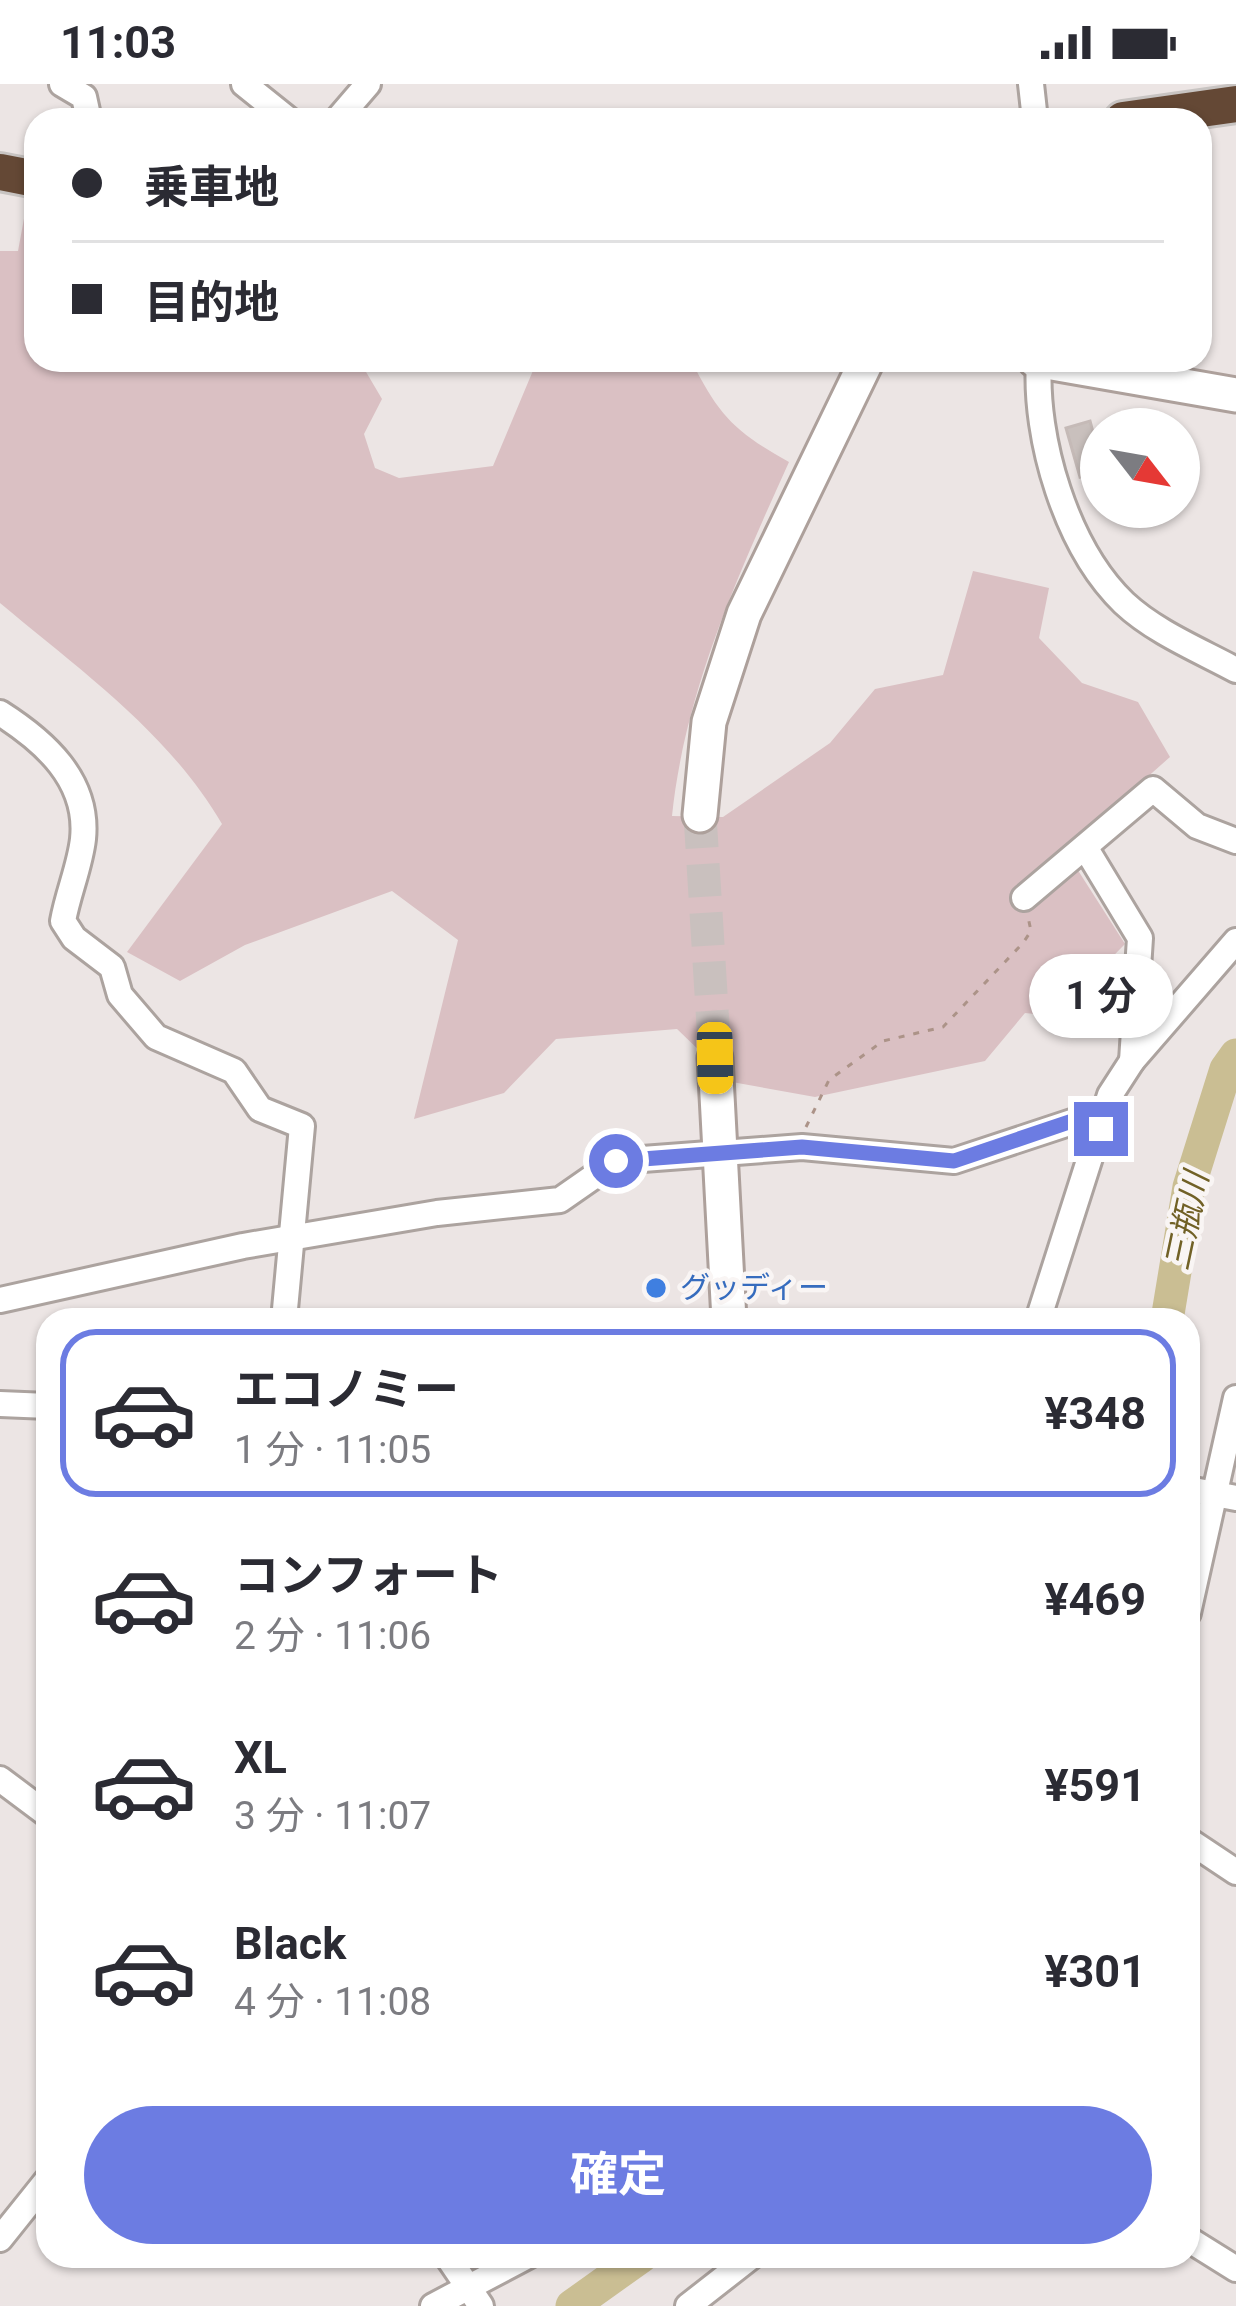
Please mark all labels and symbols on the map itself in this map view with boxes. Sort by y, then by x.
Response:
north arrow [1080,408,1200,528]
callout: 1 分 [1029,955,1173,1039]
car [696,1022,734,1094]
route end [1074,1102,1128,1156]
route start [589,1134,643,1188]
water label: 三瓶川 [1157,1166,1216,1274]
place label: グッディー [680,1270,828,1305]
marker: グッディー [643,1275,669,1301]

